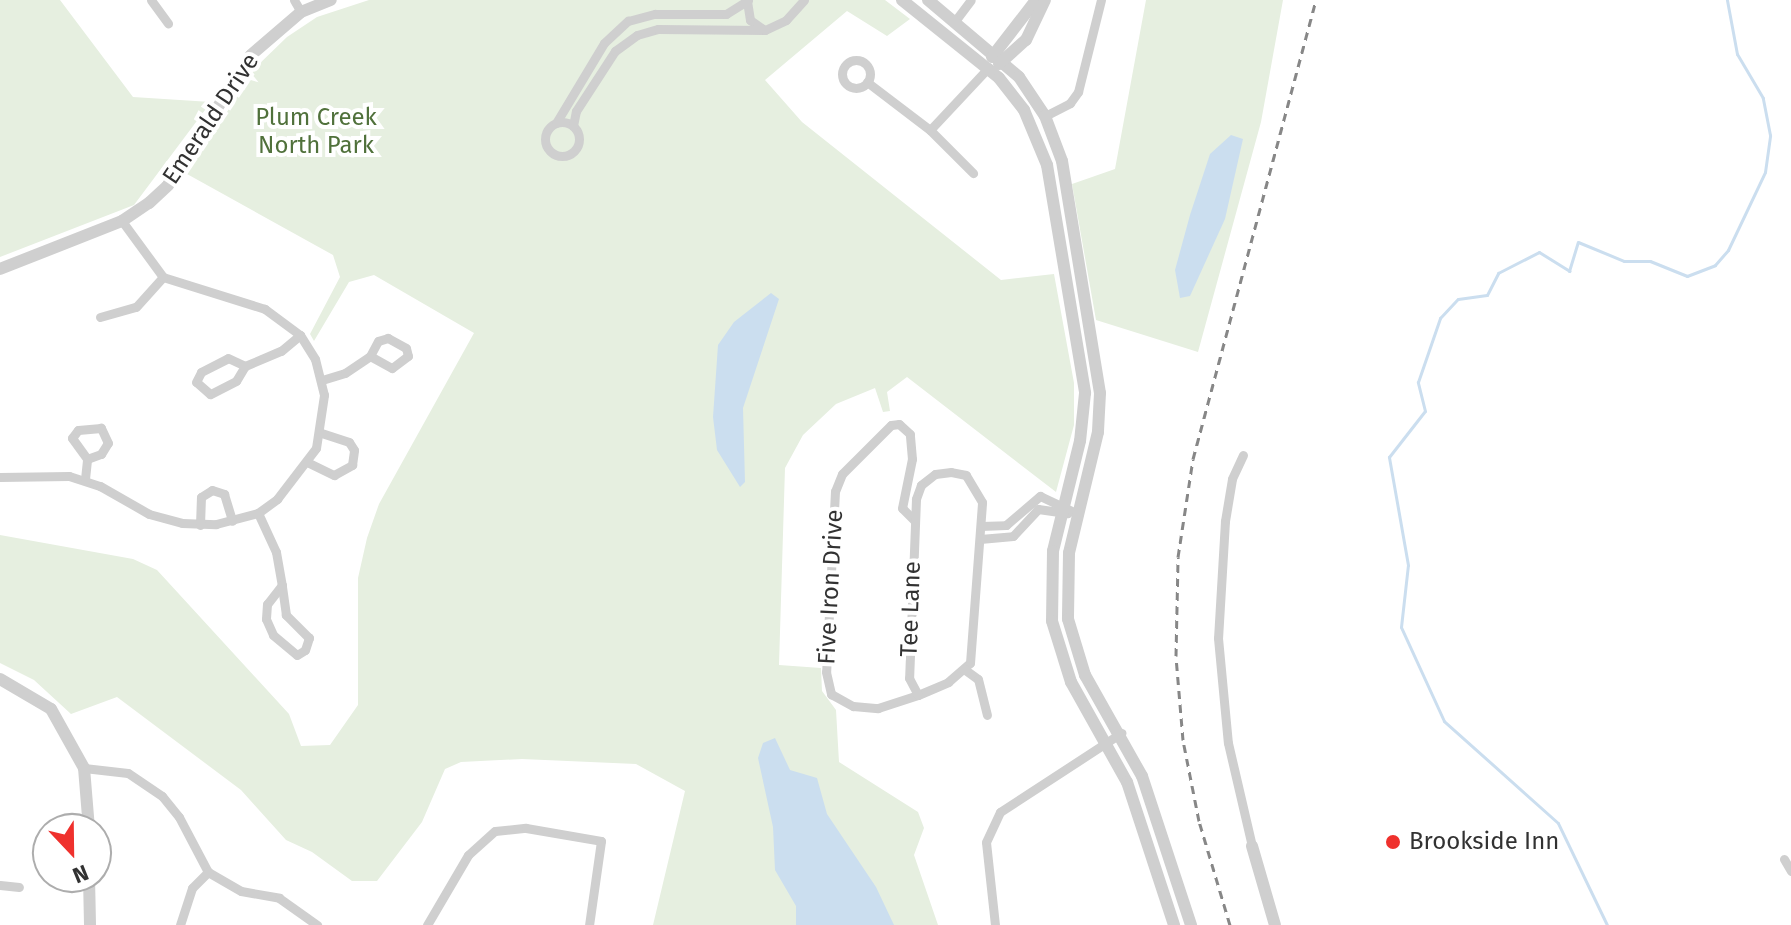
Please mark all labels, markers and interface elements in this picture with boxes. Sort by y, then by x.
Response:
street label: Emerald Drive [157,48,265,190]
park label: Plum Creek North Park [255,104,377,160]
street label: Five Iron Drive [813,509,849,665]
street label: Tee Lane [895,561,927,657]
north arrow [32,813,112,893]
place label: Brookside Inn [1409,828,1559,856]
marker: Brookside Inn [1384,833,1402,851]
text: N [69,859,92,889]

